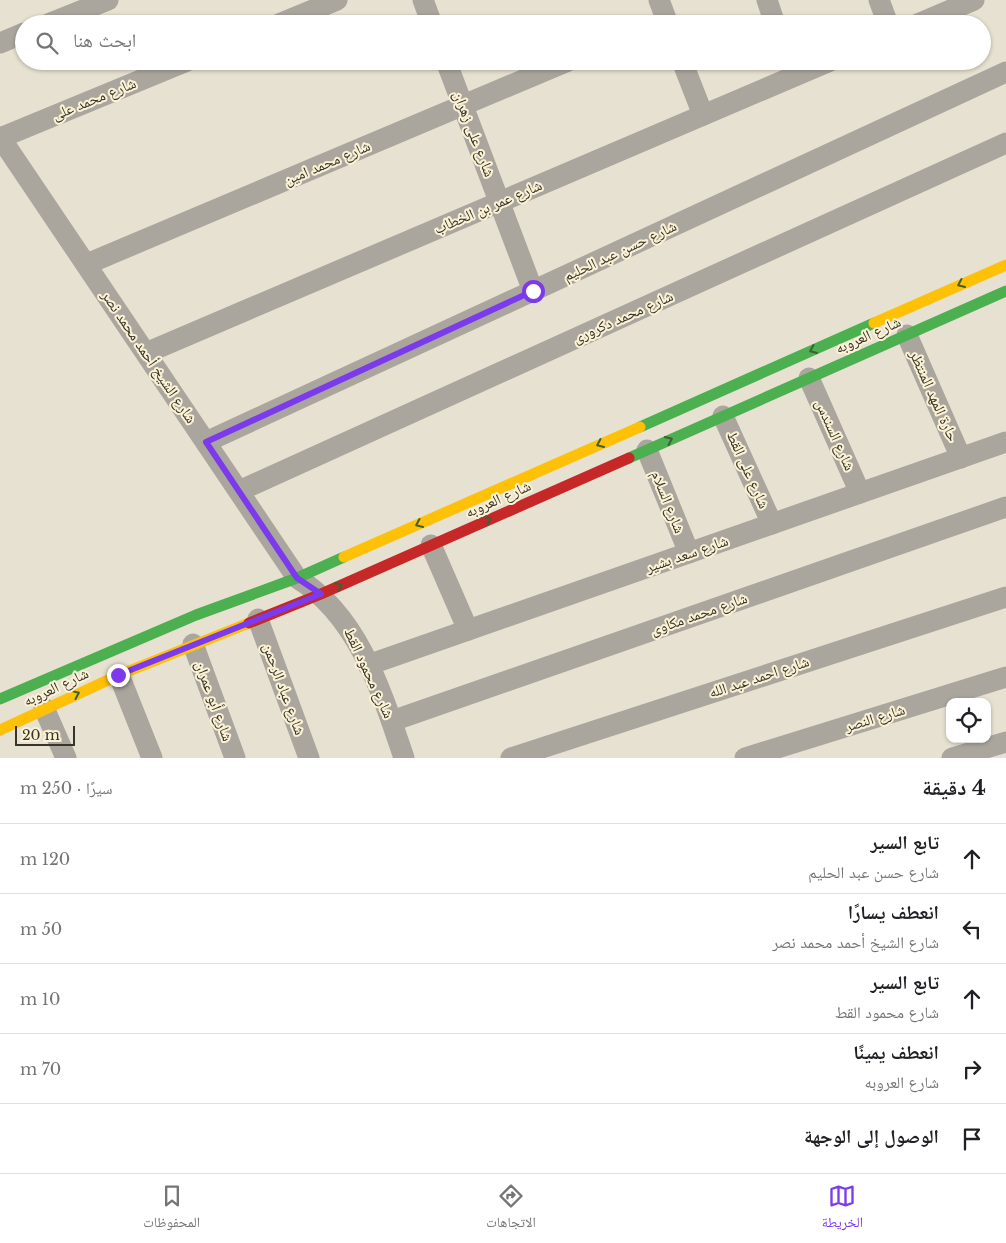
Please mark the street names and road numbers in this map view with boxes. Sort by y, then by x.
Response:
street label: شارع محمد على [49,73,139,125]
street label: شارع على زهران [448,88,500,180]
street label: شارع محمد امين [281,136,373,190]
street label: شارع عمر بن الخطاب [431,175,545,239]
street label: شارع حسن عبد الحليم [560,216,680,286]
street label: شارع الشيخ أحمد محمد نصر [96,286,201,427]
street label: شارع محمد دكرورى [570,286,676,348]
street label: شارع العروبه [832,312,904,358]
street label: حارة المهد المنتظر [905,346,963,445]
street label: شارع السندس [810,396,860,474]
street label: شارع على القط [722,428,774,512]
street label: شارع السلام [646,468,690,536]
street label: شارع العروبه [462,476,534,522]
street label: شارع سعد بشير [642,531,731,578]
street label: شارع محمد مكاوى [648,588,750,640]
street label: شارع محمود القط [339,625,399,722]
street label: شارع عباد الرحمن [258,640,310,738]
street label: شارع احمد عبد الله [706,651,812,703]
street label: شارع أبو عمران [190,658,238,744]
street label: شارع العروبه [20,663,92,711]
street label: شارع النصر [842,699,908,737]

